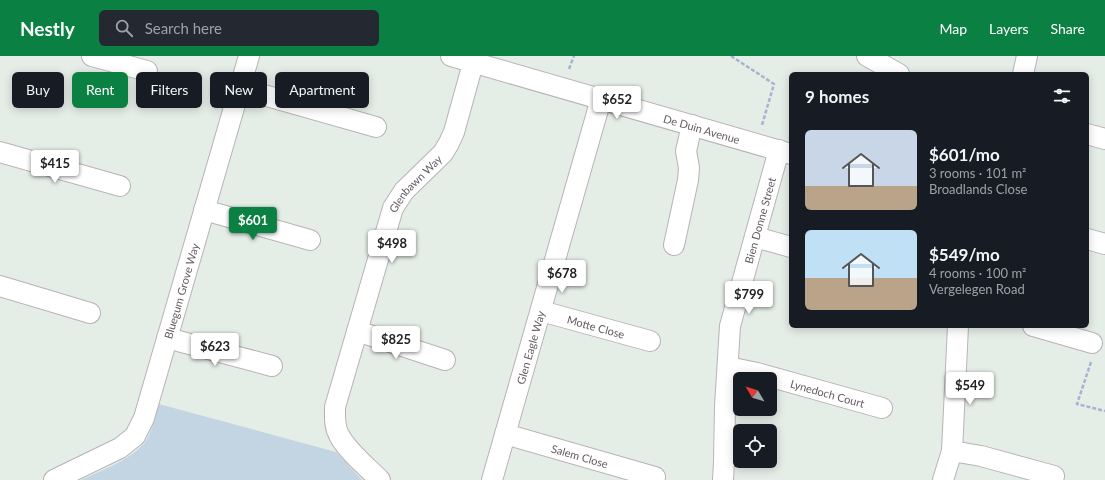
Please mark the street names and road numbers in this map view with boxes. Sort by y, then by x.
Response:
street label: De Duin Avenue [662,111,742,146]
street label: Glenbawn Way [386,152,444,215]
street label: Bien Donne Street [741,176,778,265]
street label: Bluegum Grove Way [161,241,201,340]
street label: Glen Eagle Way [513,309,547,386]
street label: Motte Close [566,312,626,340]
street label: Lynedoch Court [789,376,866,409]
street label: Salem Close [550,441,610,470]

